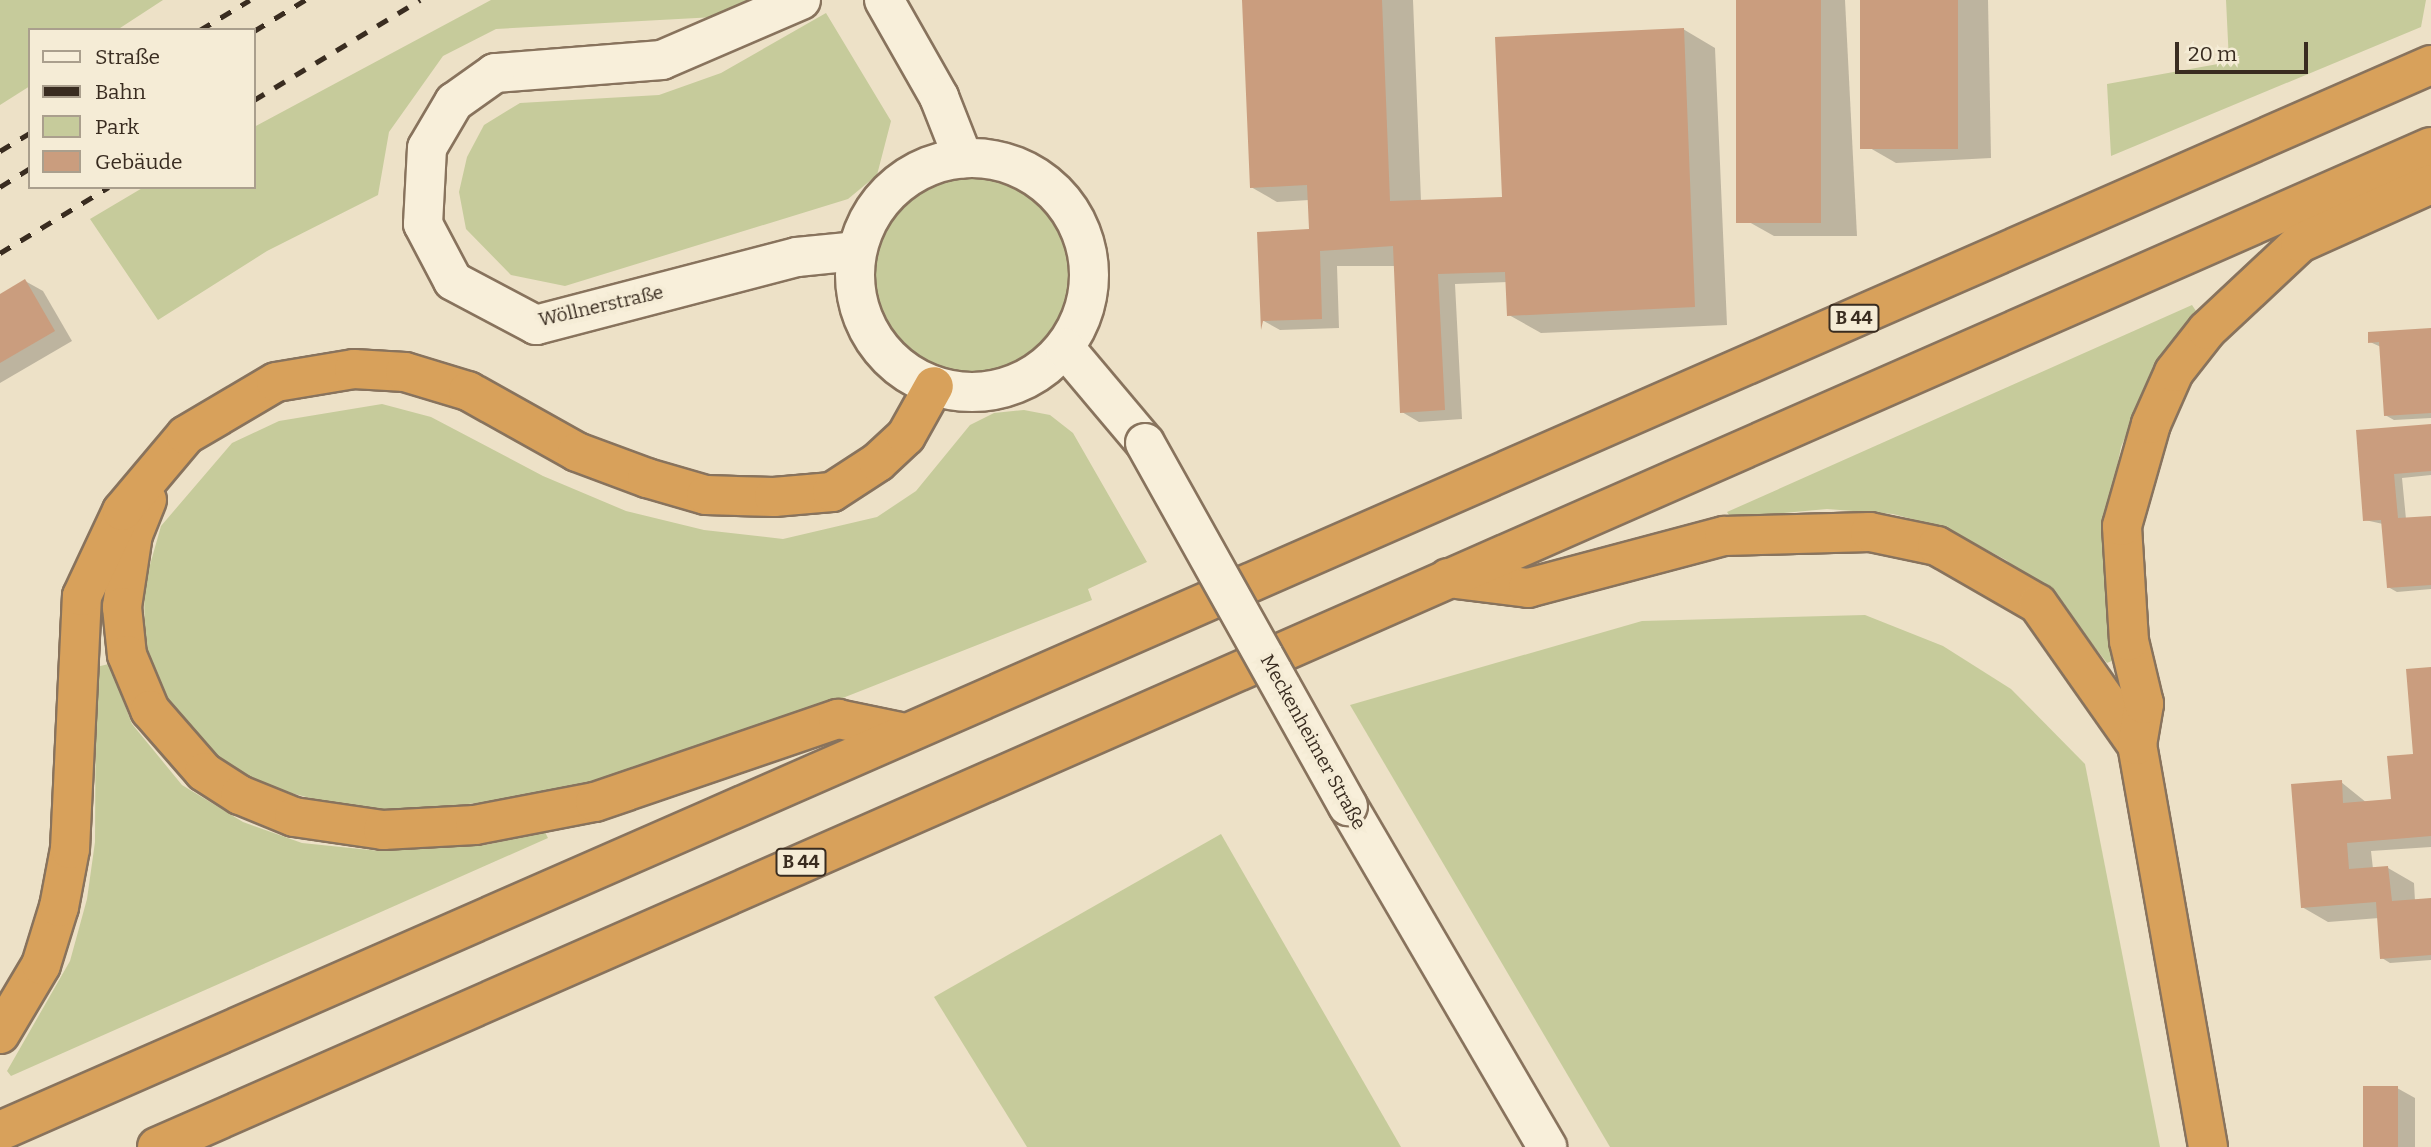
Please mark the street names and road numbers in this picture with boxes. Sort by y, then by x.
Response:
street label: Wöllnerstraße [536,281,666,331]
road number: B 44 [1828,304,1880,332]
street label: Meckenheimer Straße [1255,651,1371,833]
road number: B 44 [775,848,827,876]

